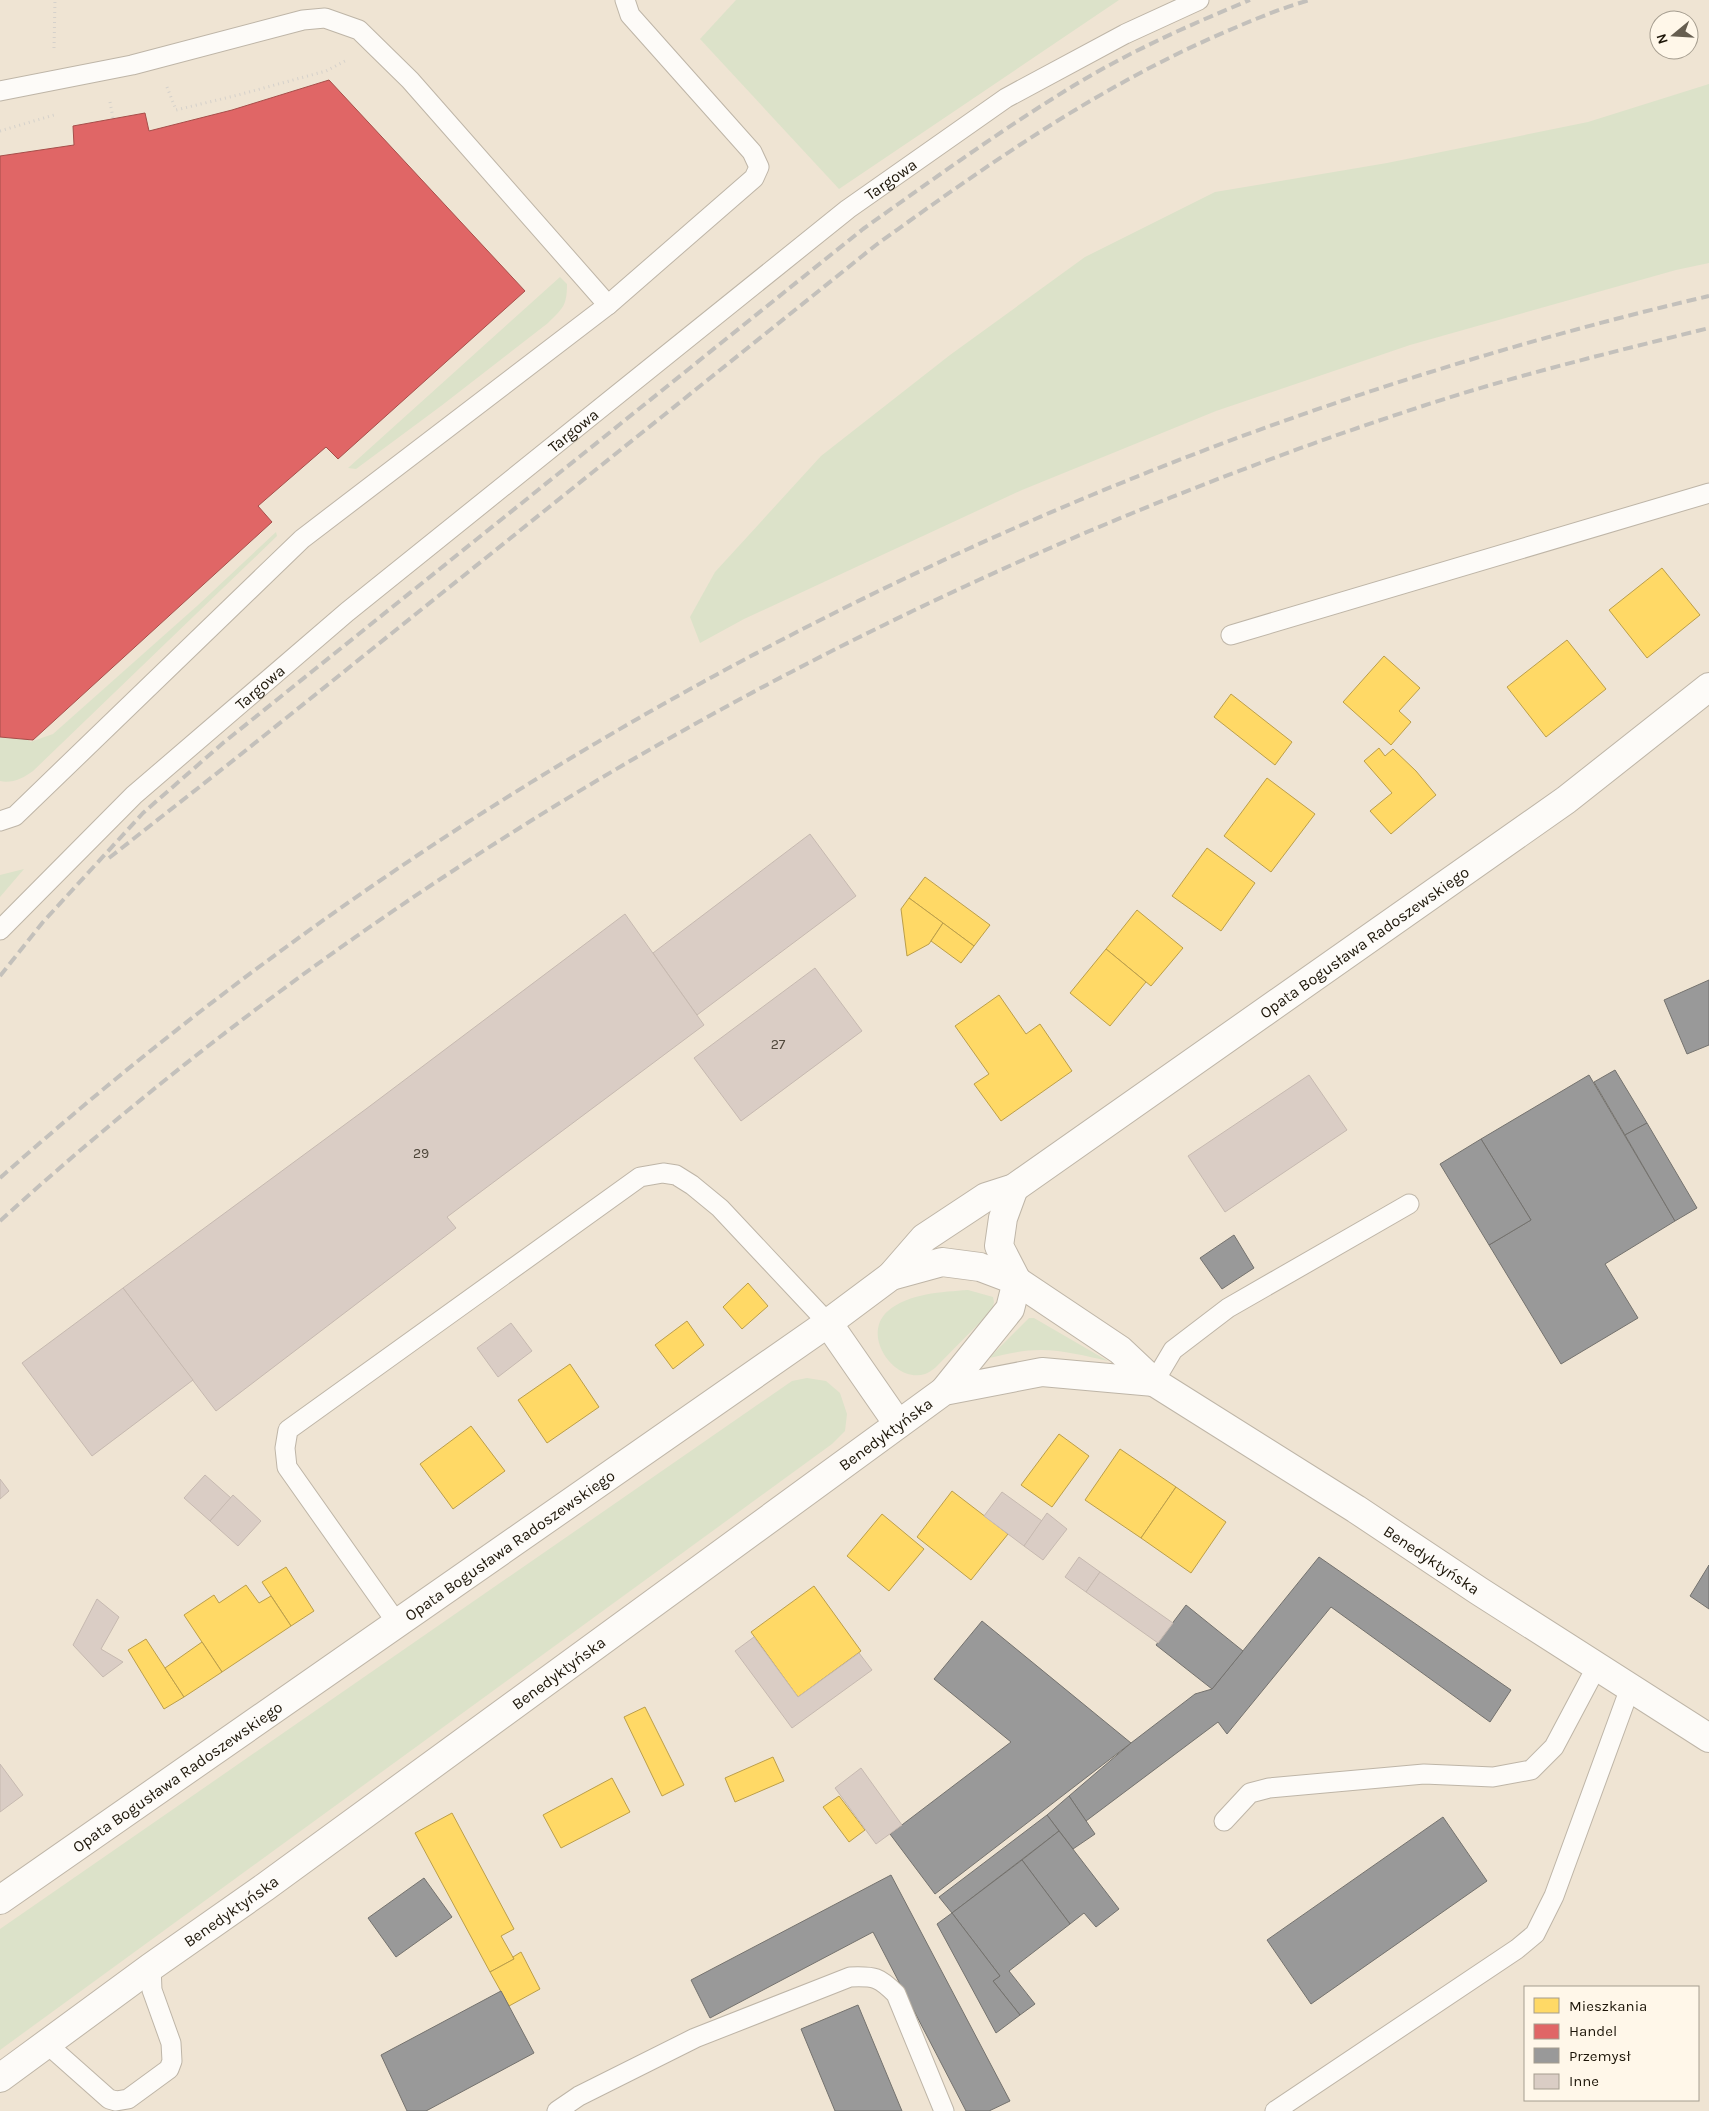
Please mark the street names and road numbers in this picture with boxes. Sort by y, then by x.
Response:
street label: Targowa [861,155,921,204]
street label: Targowa [544,405,602,457]
street label: Targowa [231,661,289,714]
street label: Opata Bogusława Radoszewskiego [1256,862,1473,1022]
street label: Benedyktyńska [835,1394,936,1475]
street label: Opata Bogusława Radoszewskiego [401,1466,618,1625]
street label: Benedyktyńska [1380,1521,1483,1599]
street label: Benedyktyńska [508,1633,609,1714]
street label: Opata Bogusława Radoszewskiego [69,1697,286,1857]
street label: Benedyktyńska [180,1871,282,1951]

